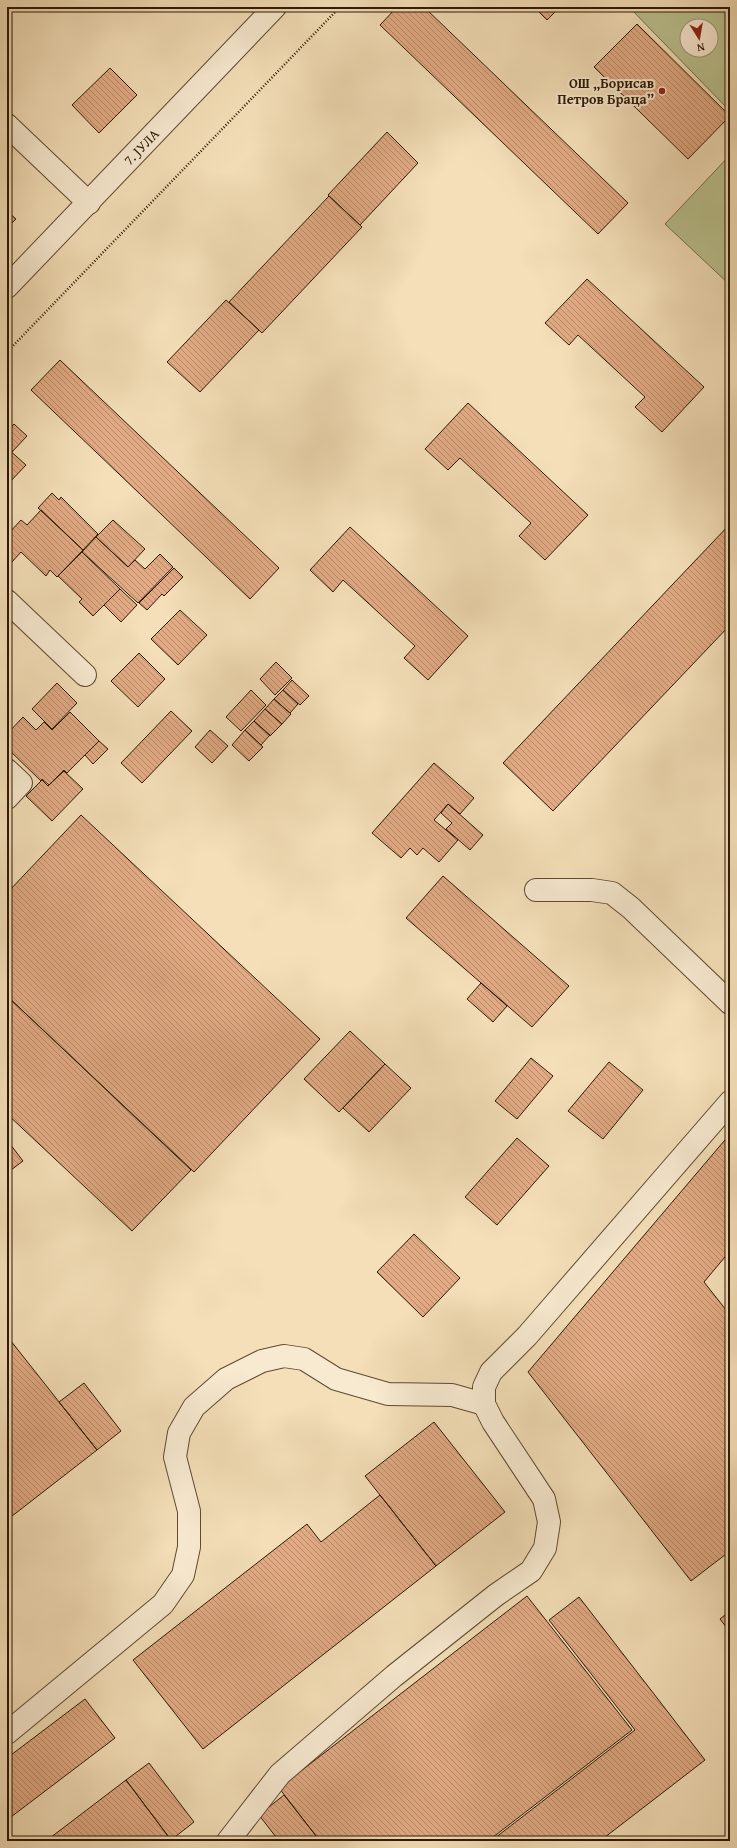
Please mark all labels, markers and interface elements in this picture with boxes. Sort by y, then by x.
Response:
north arrow [679,18,719,58]
text: N [695,39,706,56]
place label: ОШ „Борисав Петров Браца” [557,73,654,109]
marker: ОШ „Борисав Петров Браца” [657,86,667,96]
street label: 7. ЈУЛА [119,124,164,170]

